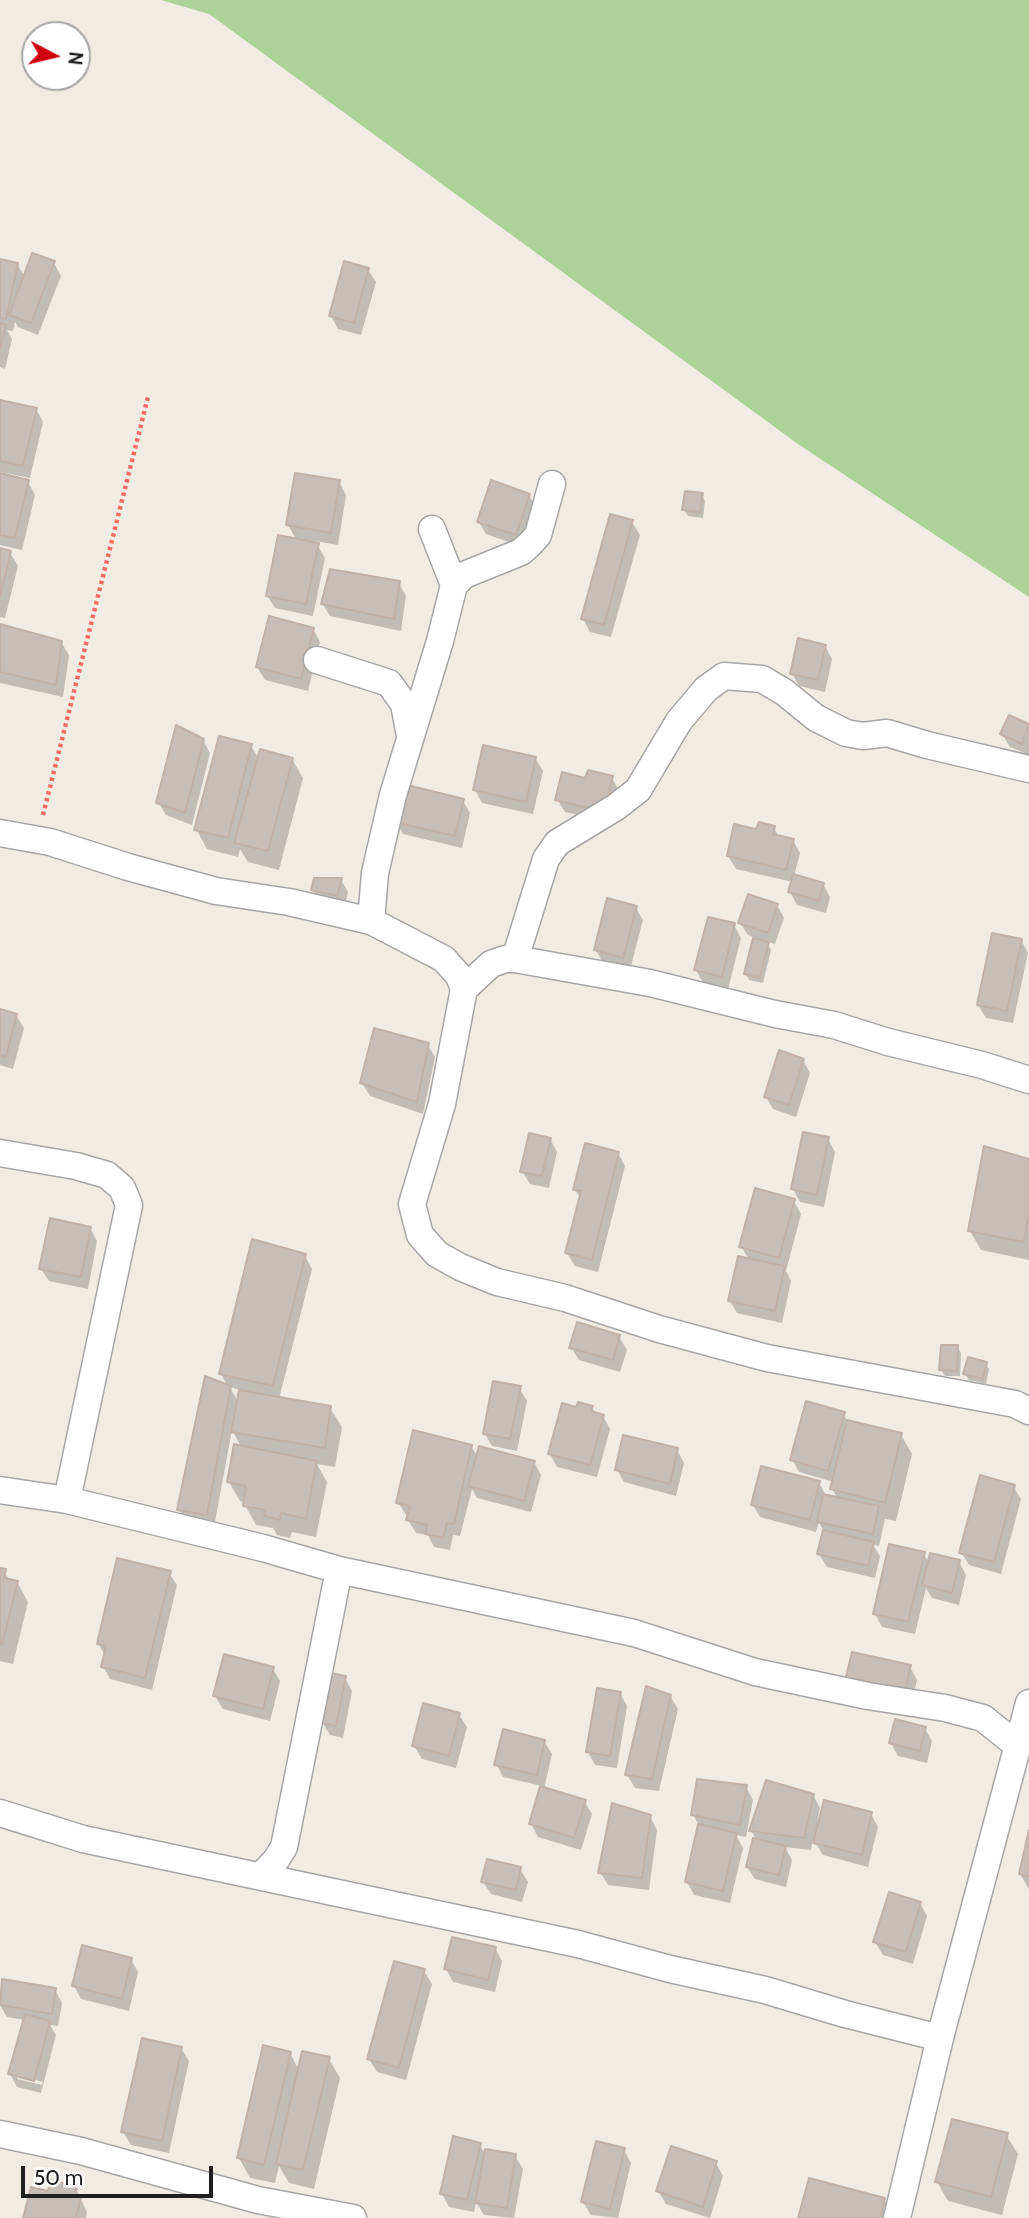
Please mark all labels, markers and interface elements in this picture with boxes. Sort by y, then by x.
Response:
north arrow [21,21,91,91]
text: N [63,50,88,66]
scale bar [24,2152,217,2196]
text: 50 m [34,2165,83,2190]

